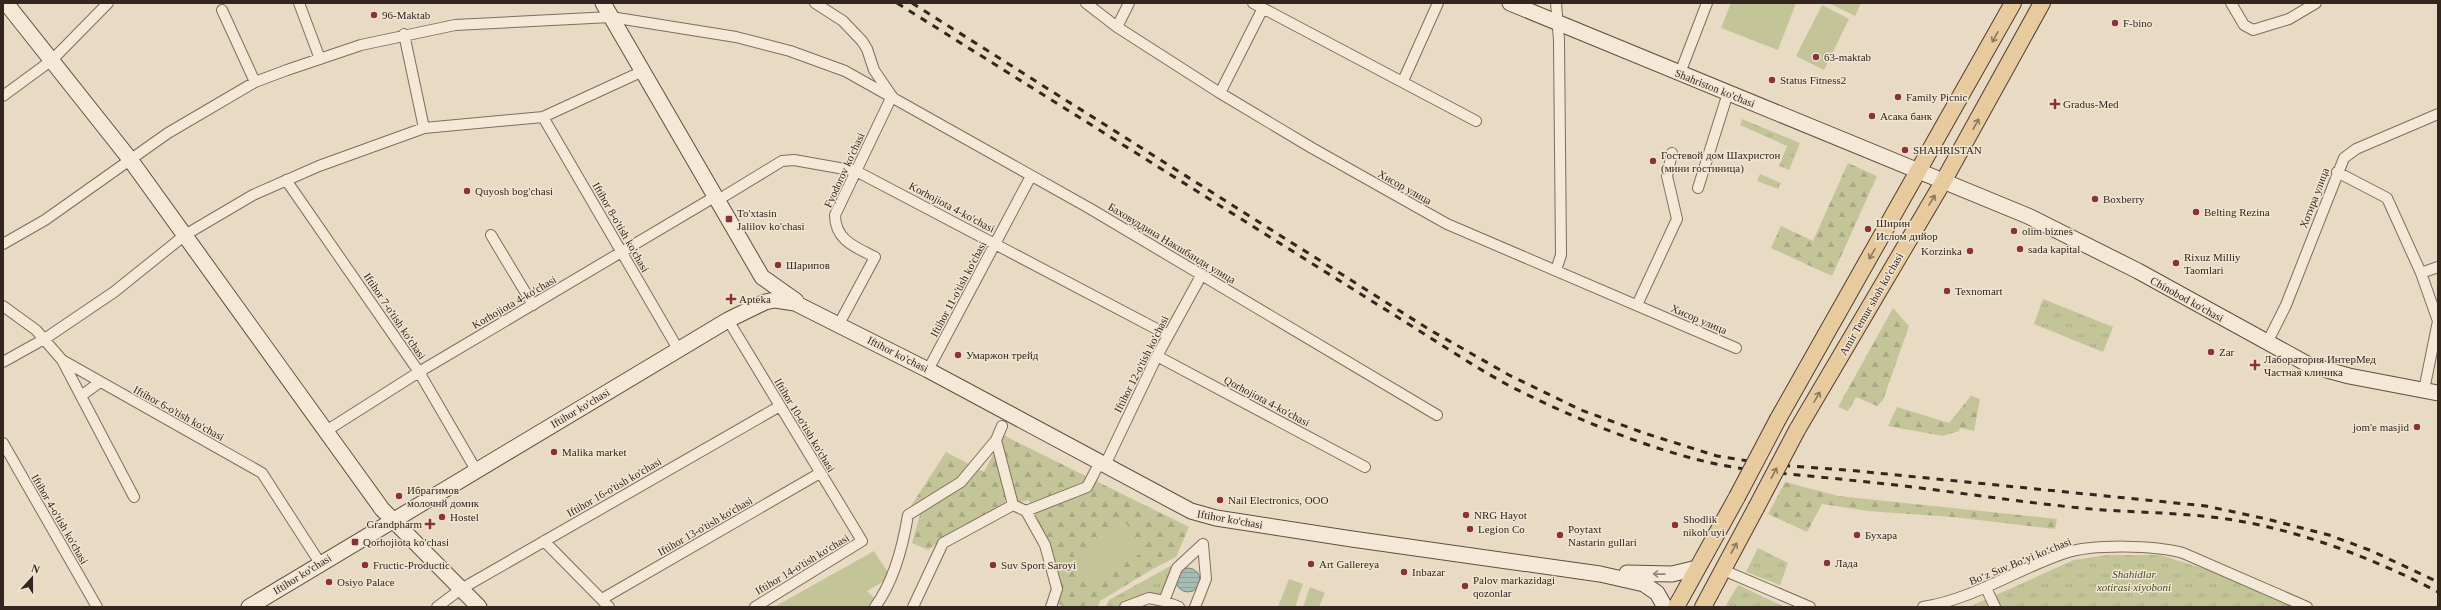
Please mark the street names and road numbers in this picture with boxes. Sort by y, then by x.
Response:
street label: Shahriston ko'chasi [1673,66,1757,110]
street label: Fyodorov ko'chasi [821,131,867,209]
street label: Хотира улица [2297,166,2331,230]
street label: Хисор улица [1376,167,1434,207]
street label: Korhojiota 4-ko'chasi [907,179,997,235]
street label: Iftihor 8-o'tish ko'chasi [590,180,652,274]
street label: Баховуддина Накшбанди улица [1106,200,1238,286]
street label: Iftihor 11-o'tish ko'chasi [928,239,988,339]
street label: Amir Temur shoh ko'chasi [1837,251,1905,357]
street label: Iftihor 7-o'tish ko'chasi [362,270,428,362]
street label: Korhojiota 4-ko'chasi [470,273,558,331]
street label: Chinobod ko'chasi [2148,274,2226,324]
street label: Хисор улица [1669,302,1729,336]
street label: Iftihor 12-o'tish ko'chasi [1111,314,1171,414]
street label: Iftihor ko'chasi [866,334,930,374]
street label: Qorhojiota 4-ko'chasi [1222,373,1312,429]
street label: Iftihor 10-o'tish ko'chasi [772,376,838,474]
street label: Iftihor 6-o'tish ko'chasi [132,383,226,443]
street label: Iftihor ko'chasi [548,386,612,430]
street label: Iftihor 16-o'tish ko'chasi [565,455,663,519]
street label: Iftihor 4-o'tish ko'chasi [29,472,91,566]
street label: Iftihor 13-o'tish ko'chasi [656,494,754,558]
street label: Iftihor ko'chasi [1196,507,1264,531]
street label: Iftihor 14-o'tish ko'chasi [753,531,851,597]
street label: Boʻz Suv Boʻyi koʻchasi [1967,535,2073,587]
street label: Iftihor ko'chasi [271,551,333,597]

